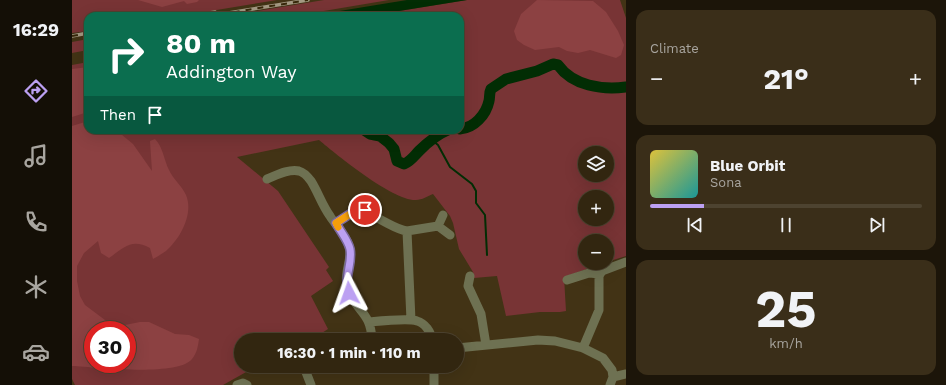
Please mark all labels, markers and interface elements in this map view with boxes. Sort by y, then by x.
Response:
text: 16:29 [13,19,59,40]
text: 80 m [166,27,236,60]
icon: right [100,28,152,80]
text: Climate [650,41,699,56]
text: Addington Way [166,61,297,82]
text: 21° [763,61,809,96]
text: − [650,66,663,91]
text: + [909,66,922,91]
icon: directions [22,77,50,105]
icon: arrive [144,104,166,126]
text: Then [100,106,136,124]
icon: music [22,142,50,170]
map controls [578,146,614,270]
button: layers [578,146,614,182]
text: Blue Orbit [710,157,785,175]
text: Sona [710,175,742,190]
button: + [578,190,614,226]
pin [348,193,382,227]
icon: arrive [354,199,376,221]
icon: phone [22,208,50,236]
icon: previous [684,214,706,236]
icon: pause [775,214,797,236]
icon: next [866,214,888,236]
button: − [578,234,614,270]
position arrow [328,272,370,314]
icon: climate [22,273,50,301]
text: 25 [755,279,817,340]
speed limit sign: 30 [84,321,136,373]
text: km/h [769,336,803,351]
icon: car [22,338,50,366]
text: 16:30 · 1 min · 110 m [277,344,421,362]

